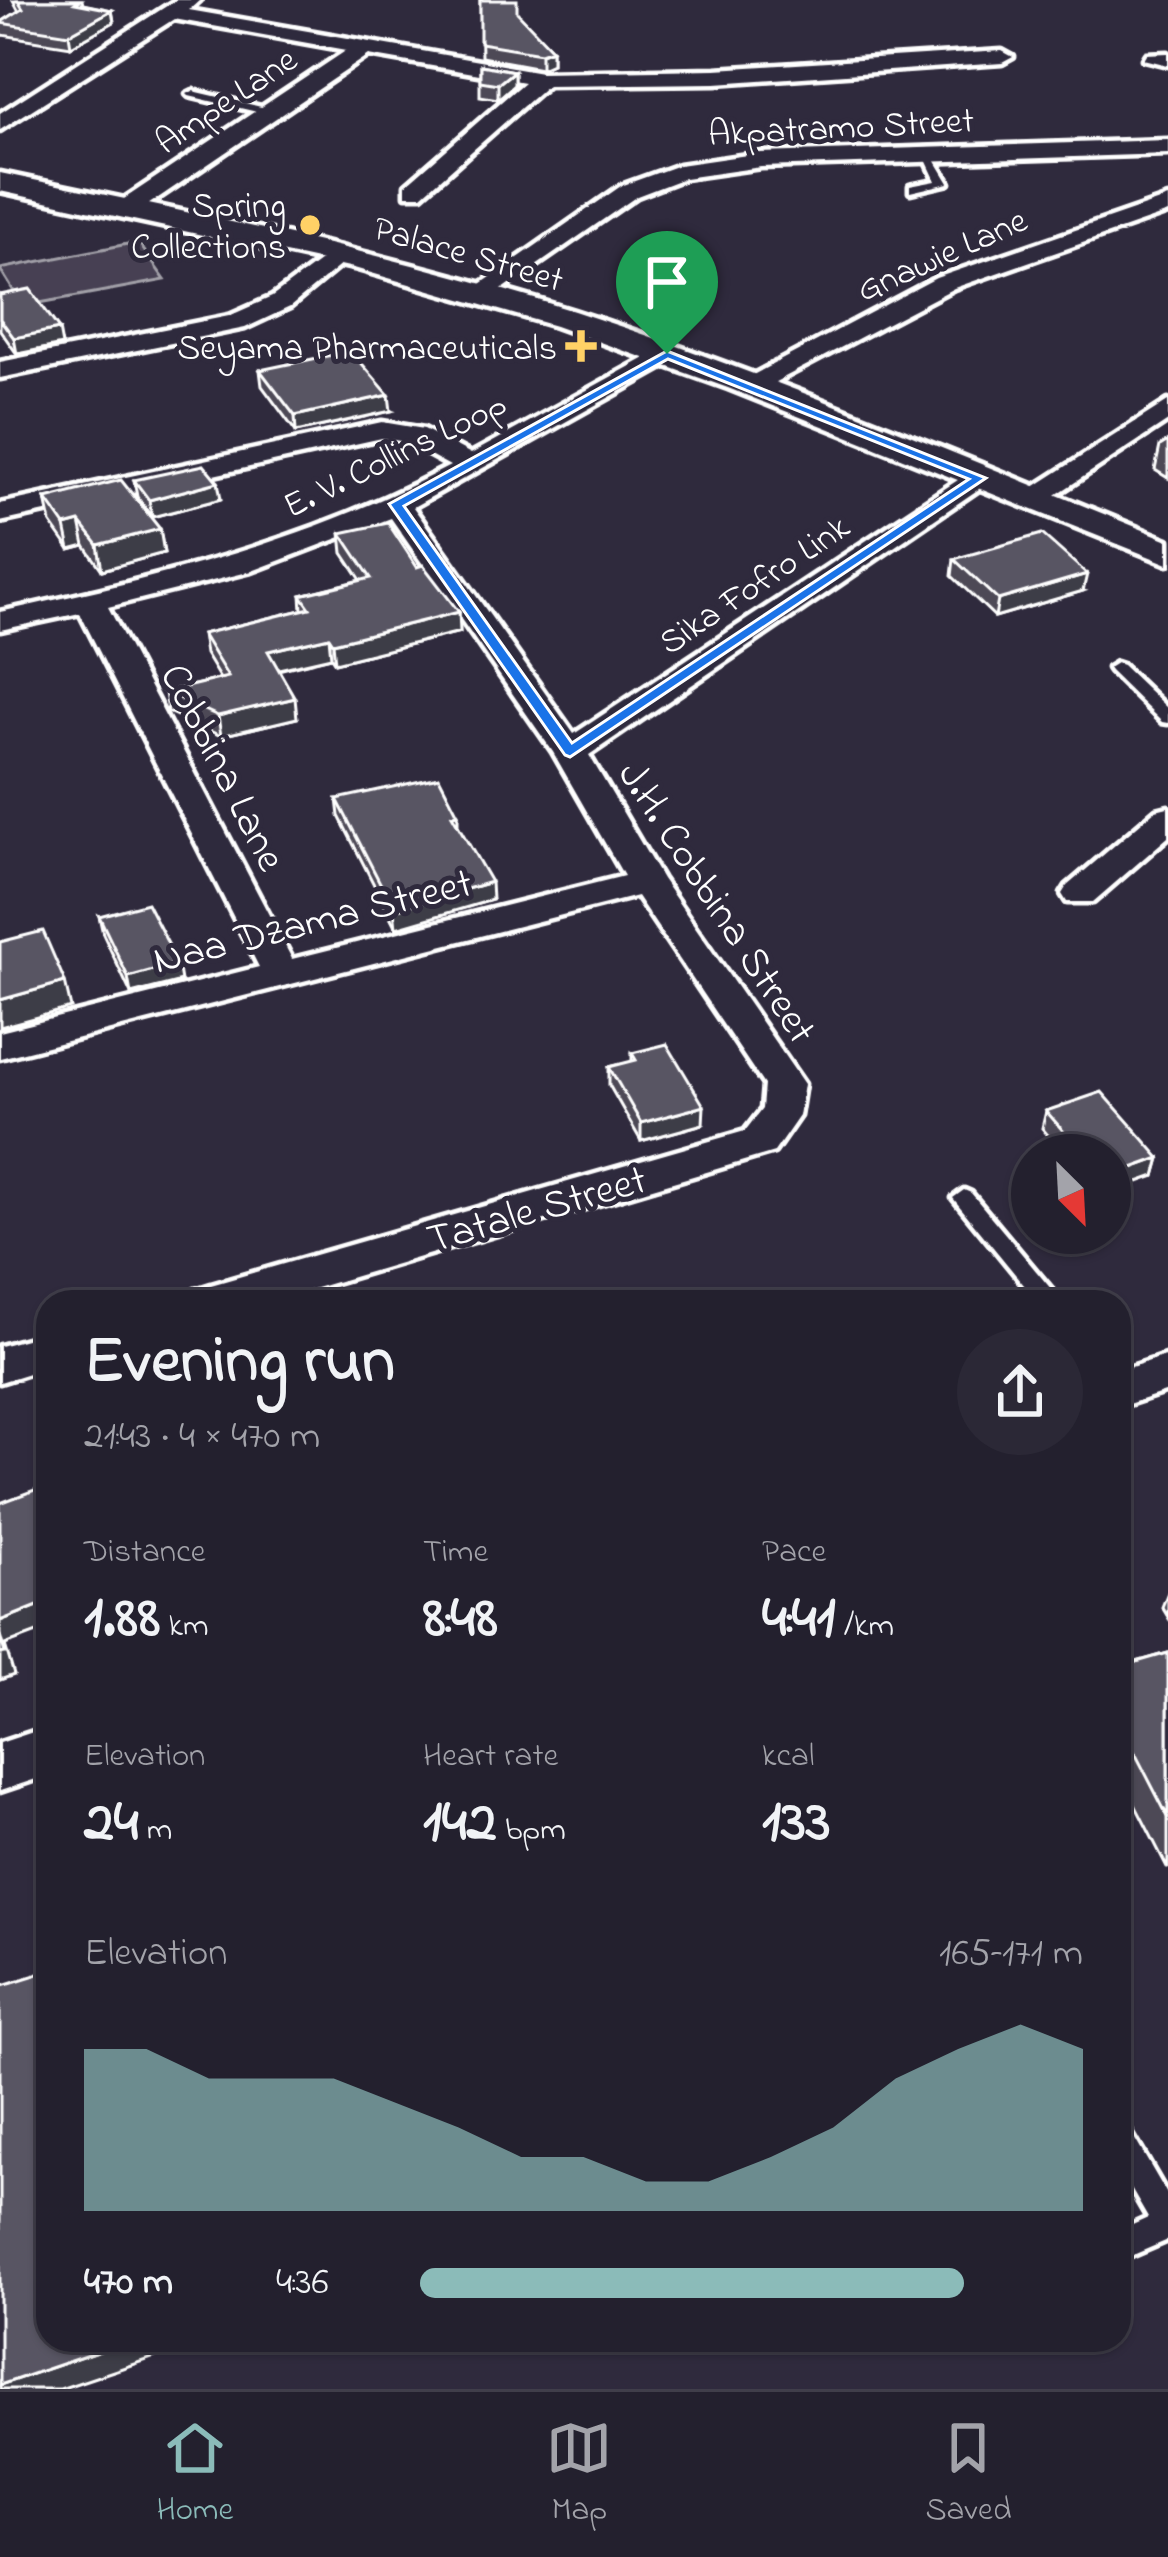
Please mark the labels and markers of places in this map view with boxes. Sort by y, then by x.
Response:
place label: Spring Collections [131,182,286,276]
marker: Spring Collections [297,212,323,238]
pin [616,231,718,354]
place label: Seyama Pharmaceuticals [177,324,557,377]
marker: Seyama Pharmaceuticals [568,333,594,359]

